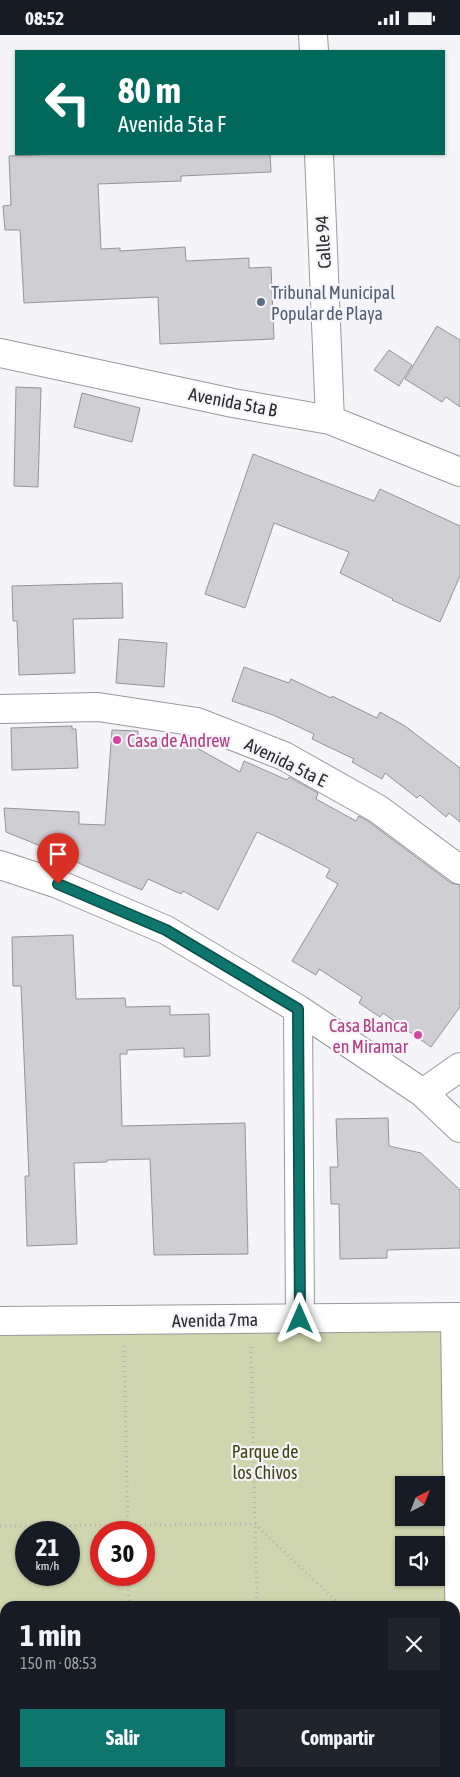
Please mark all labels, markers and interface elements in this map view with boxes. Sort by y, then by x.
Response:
text: 08:52 [25,7,64,29]
icon: left [35,70,100,135]
text: 80 m [118,70,181,110]
text: Avenida 5ta F [118,111,226,137]
street label: Calle 94 [311,215,335,269]
place label: Tribunal Municipal Popular de Playa [271,282,395,324]
marker: Tribunal Municipal Popular de Playa [255,296,267,308]
street label: Avenida 5ta B [187,383,279,421]
place label: Casa de Andrew [127,730,230,751]
street label: Avenida 5ta E [242,733,331,791]
marker: Casa de Andrew [111,734,123,746]
pin [37,833,79,884]
icon: arrive [44,840,72,868]
place label: Casa Blanca en Miramar [329,1015,409,1057]
marker: Casa Blanca en Miramar [412,1029,424,1041]
position arrow [273,1292,325,1344]
street label: Avenida 7ma [172,1309,258,1331]
park label: Parque de los Chivos [232,1441,298,1483]
north arrow [395,1476,445,1526]
map controls [395,1476,445,1586]
speed limit sign: 30 [90,1521,155,1586]
text: 21 [36,1533,59,1561]
button: sound [395,1536,445,1586]
text: km/h [36,1559,59,1573]
text: 1 min [20,1618,81,1652]
button: close [388,1618,440,1670]
text: 150 m · 08:53 [20,1654,97,1672]
button: Salir [20,1709,225,1767]
button: Compartir [235,1709,440,1767]

